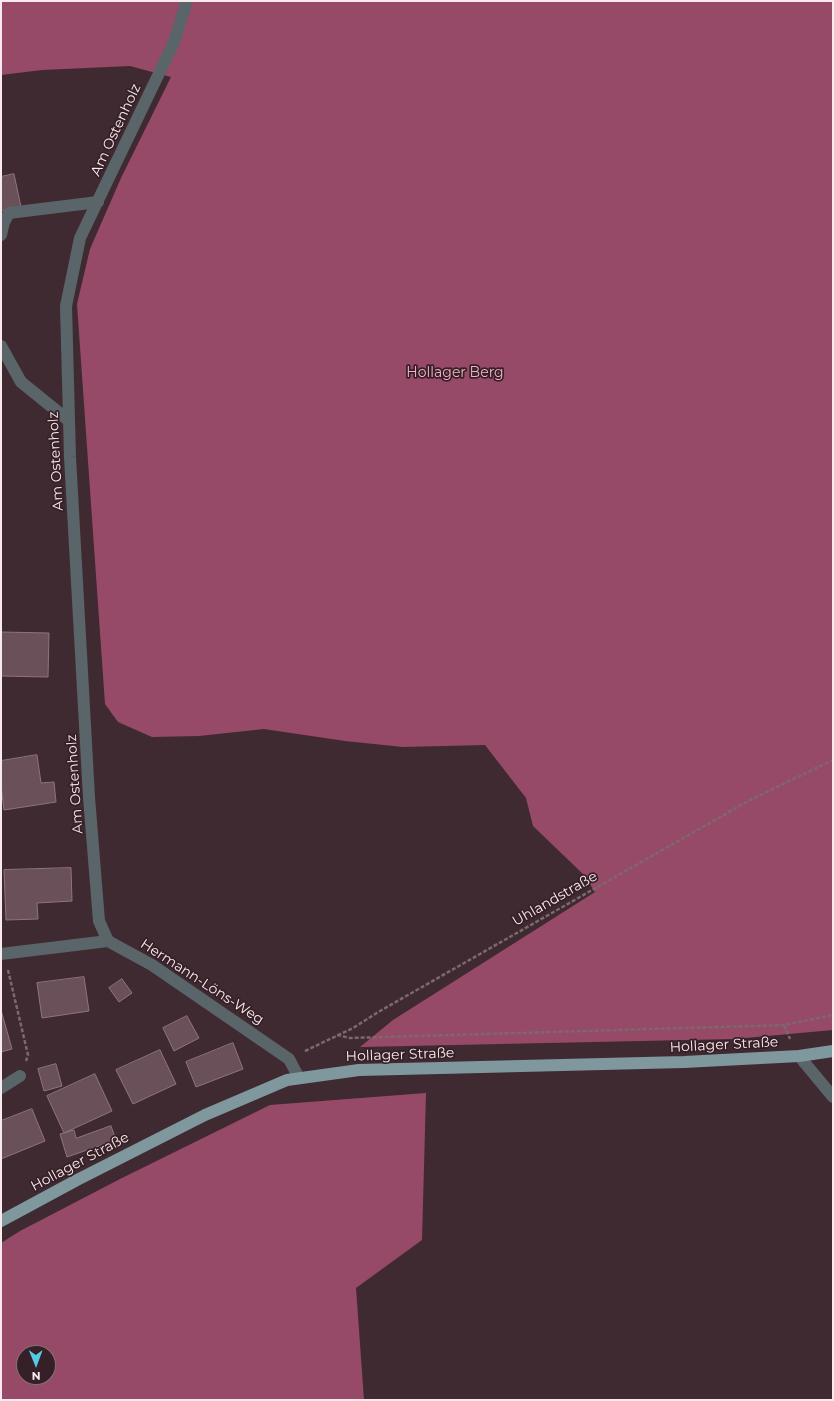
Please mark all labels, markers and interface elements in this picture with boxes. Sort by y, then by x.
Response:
street label: Am Ostenholz [87,81,145,179]
park label: Hollager Berg [406,365,504,381]
street label: Am Ostenholz [45,411,67,511]
street label: Am Ostenholz [63,734,87,834]
street label: Uhlandstraße [510,868,600,930]
street label: Hermann-Löns-Weg [137,936,267,1028]
street label: Hollager Straße [669,1034,779,1056]
street label: Hollager Straße [345,1045,455,1065]
street label: Hollager Straße [28,1129,132,1195]
north arrow [16,1345,56,1385]
text: N [32,1369,41,1383]

